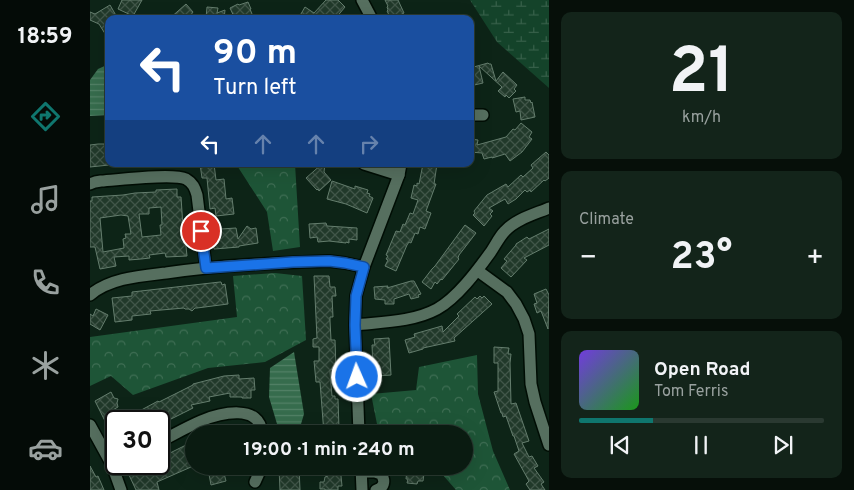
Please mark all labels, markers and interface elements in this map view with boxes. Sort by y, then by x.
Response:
text: 18:59 [18,24,72,51]
text: 90 m [213,32,297,76]
text: 21 [669,34,734,116]
icon: left [130,35,195,100]
text: Turn left [213,75,296,102]
icon: directions [28,99,63,134]
text: km/h [682,108,721,128]
icon: left [196,130,224,158]
icon: ahead [249,130,277,158]
icon: ahead [302,130,330,158]
icon: right [355,130,383,158]
icon: music [28,182,63,217]
pin [180,210,222,252]
text: Climate [579,210,634,230]
icon: arrive [187,217,215,245]
text: 23° [671,234,732,283]
text: − [579,241,597,277]
text: + [806,241,824,277]
icon: phone [28,265,63,300]
icon: climate [28,348,63,383]
position arrow [330,350,382,402]
text: Open Road [654,358,750,382]
text: Tom Ferris [654,382,728,402]
speed limit sign: 30 [105,410,170,475]
icon: car [28,431,63,466]
icon: previous [606,431,634,459]
icon: pause [687,431,715,459]
icon: next [769,431,797,459]
text: 19:00 · 1 min · 240 m [243,438,415,462]

